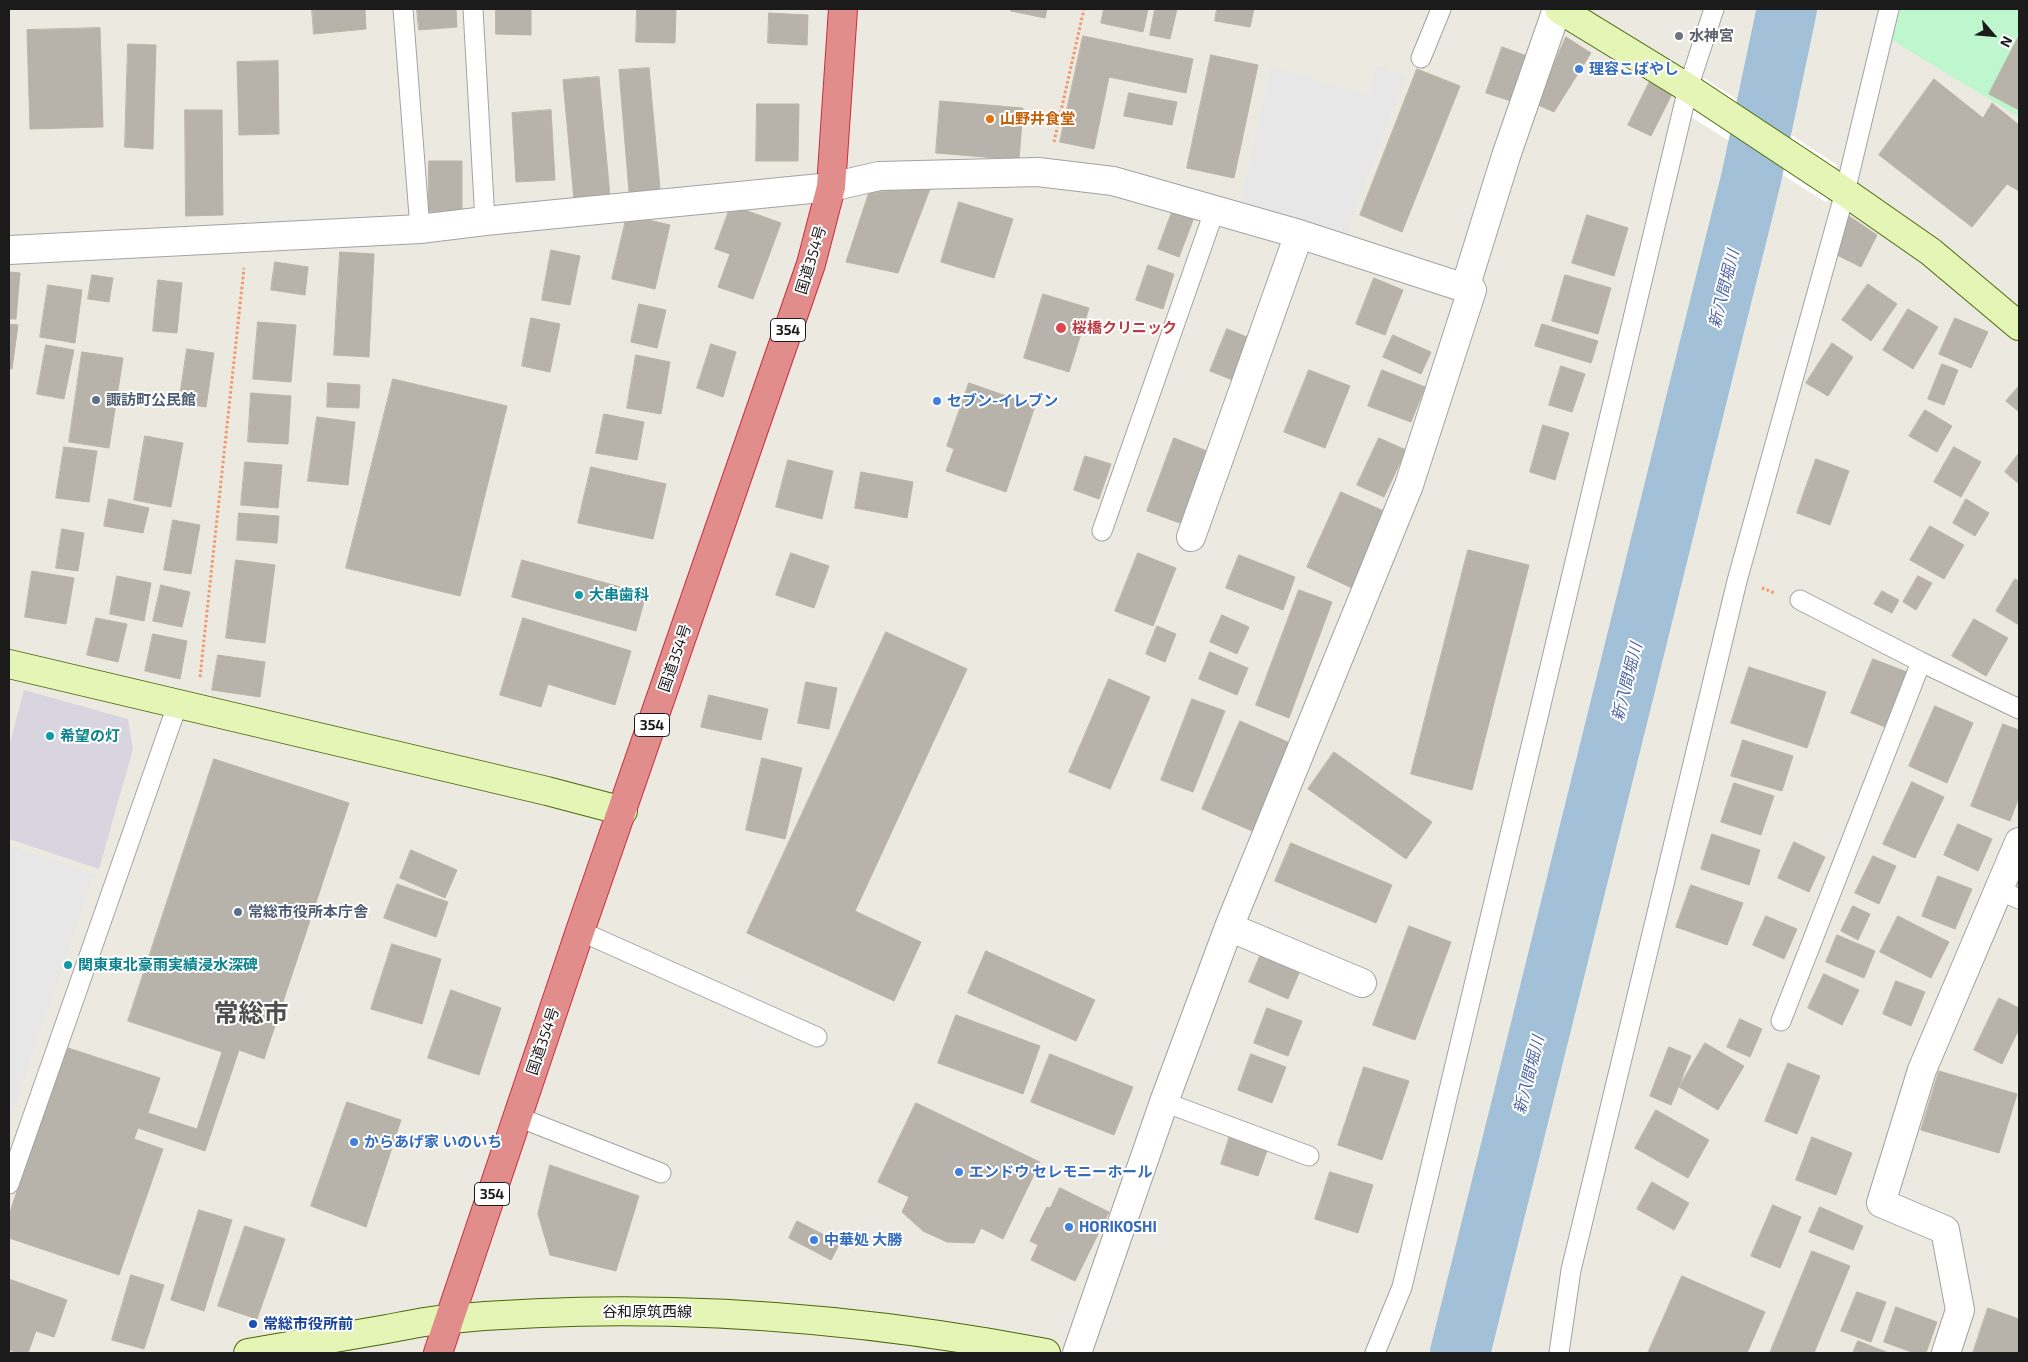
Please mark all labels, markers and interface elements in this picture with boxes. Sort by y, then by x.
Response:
north arrow [1968,10,2018,60]
place label: 水神宮 [1689,27,1734,45]
marker: 水神宮 [1673,30,1685,42]
text: N [1997,34,2017,50]
place label: 理容こばやし [1589,60,1679,78]
marker: 理容こばやし [1573,63,1585,75]
place label: 山野井食堂 [1000,110,1075,128]
marker: 山野井食堂 [984,113,996,125]
street label: 国道354号 [792,224,830,296]
water label: 新八間堀川 [1705,248,1743,330]
road number: 354 [770,318,806,342]
place label: 桜橋クリニック [1072,319,1177,337]
marker: 桜橋クリニック [1054,321,1068,335]
place label: 諏訪町公民館 [106,391,196,409]
place label: セブン-イレブン [947,392,1058,410]
marker: 諏訪町公民館 [90,394,102,406]
marker: セブン-イレブン [931,395,943,407]
place label: 大串歯科 [589,586,649,604]
marker: 大串歯科 [573,589,585,601]
street label: 国道354号 [655,622,695,694]
water label: 新八間堀川 [1608,641,1646,723]
road number: 354 [634,714,670,736]
place label: 希望の灯 [60,727,120,745]
marker: 希望の灯 [44,730,56,742]
place label: 常総市役所本庁舎 [248,903,368,921]
marker: 常総市役所本庁舎 [232,906,244,918]
place label: 関東東北豪雨実績浸水深碑 [78,956,258,974]
marker: 関東東北豪雨実績浸水深碑 [62,959,74,971]
district label: 常総市 [214,999,288,1029]
street label: 国道354号 [523,1005,563,1077]
water label: 新八間堀川 [1510,1034,1548,1116]
place label: からあげ家 いのいち [364,1133,502,1151]
marker: からあげ家 いのいち [348,1136,360,1148]
place label: エンドウ セレモニーホール [969,1163,1152,1181]
marker: エンドウ セレモニーホール [953,1166,965,1178]
road number: 354 [474,1182,510,1206]
place label: HORIKOSHI [1079,1218,1157,1236]
marker: HORIKOSHI [1063,1221,1075,1233]
place label: 中華処 大勝 [824,1231,902,1249]
marker: 中華処 大勝 [808,1234,820,1246]
street label: 谷和原筑西線 [602,1303,692,1321]
place label: 常総市役所前 [263,1315,353,1333]
marker: 常総市役所前 [247,1318,259,1330]

